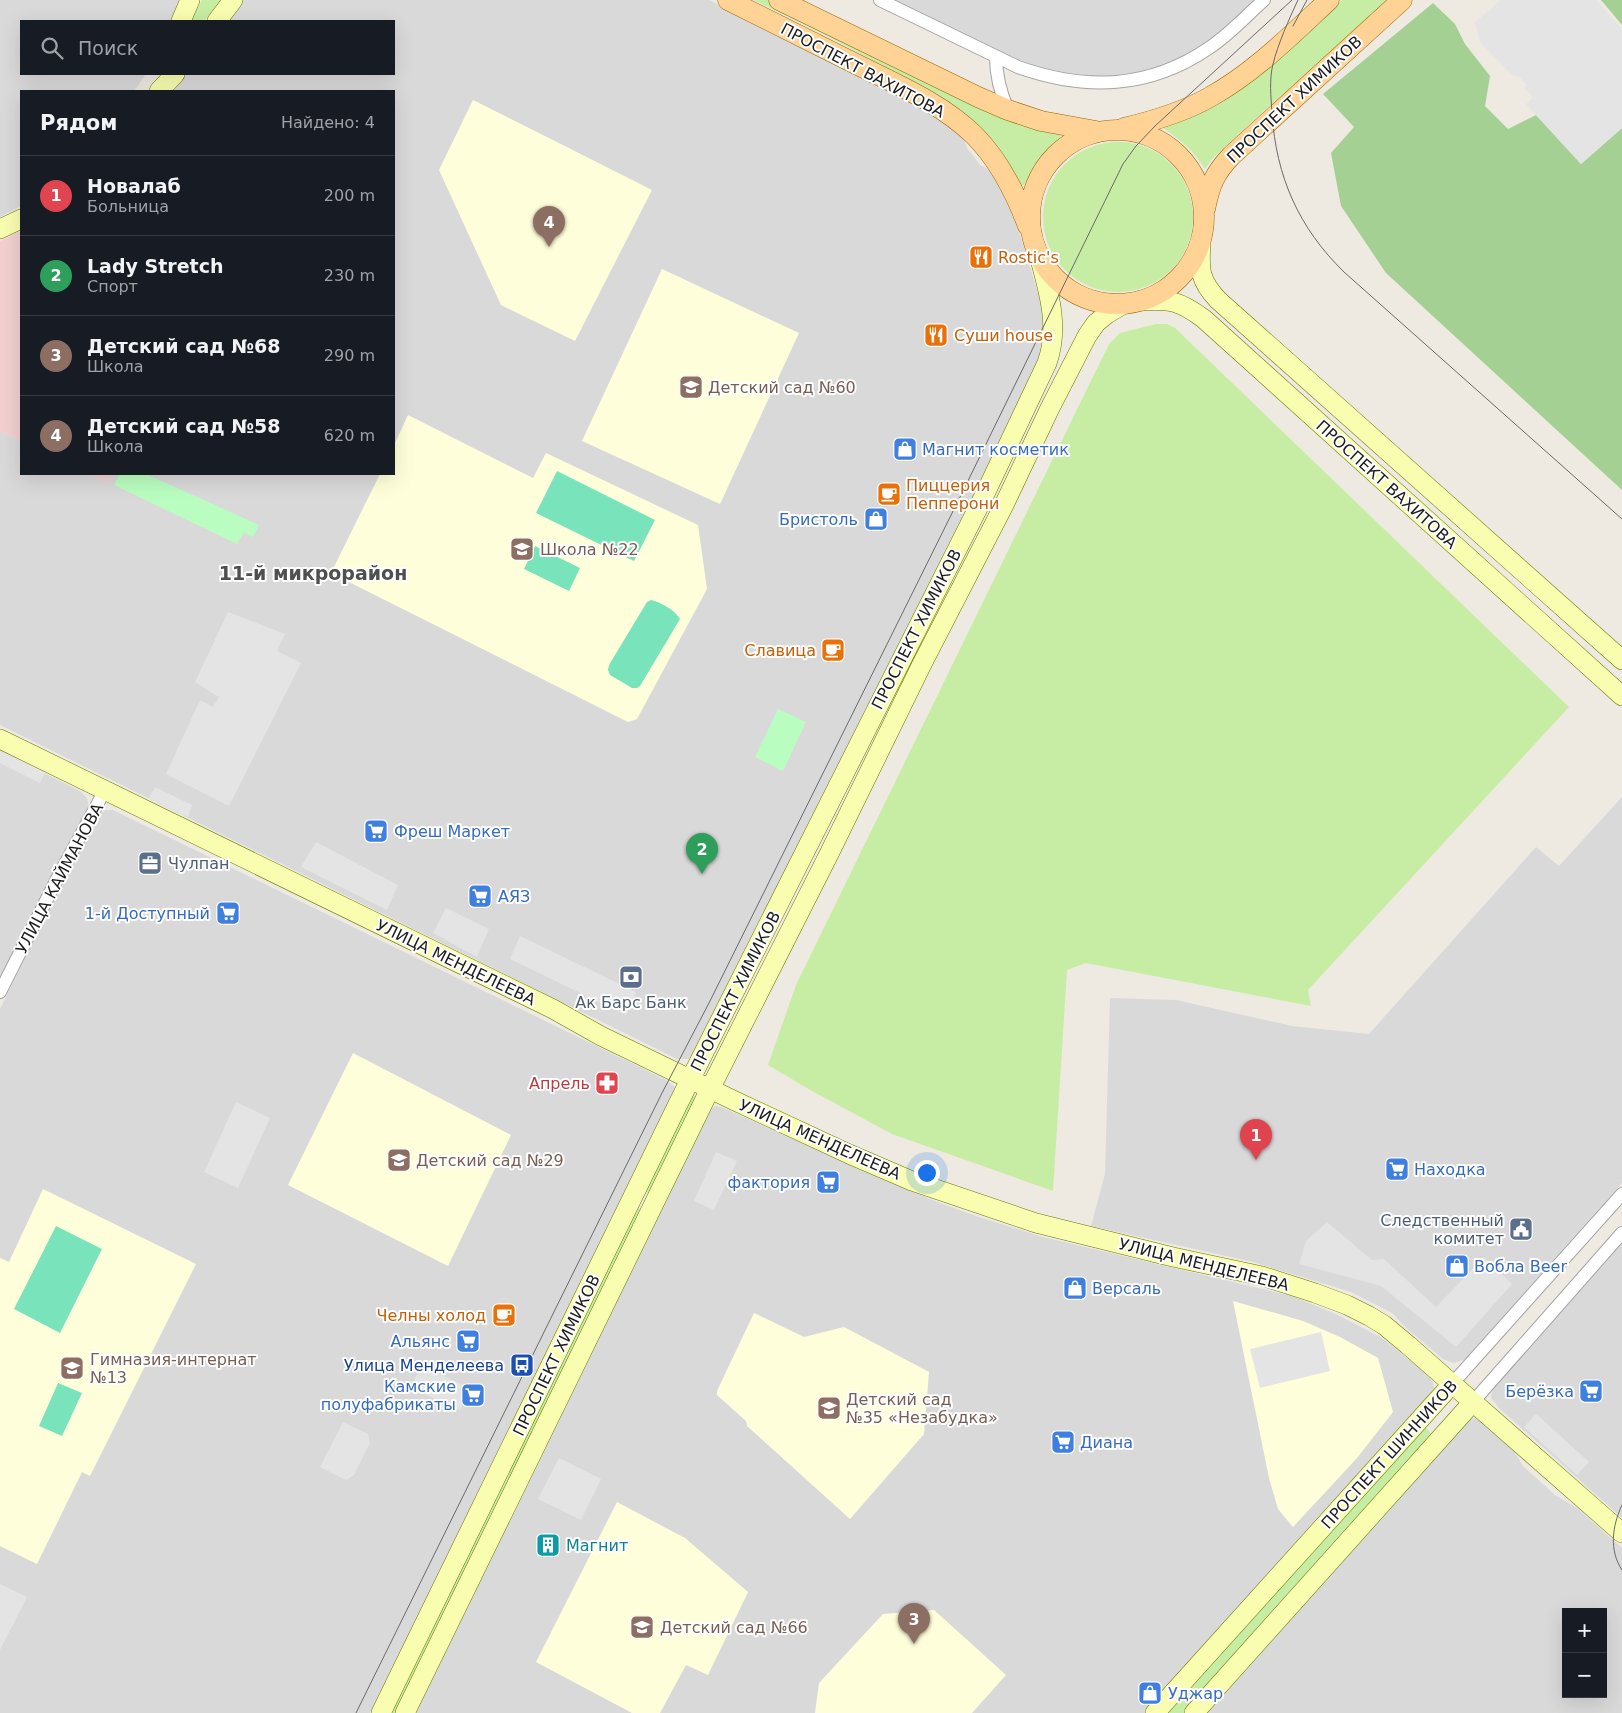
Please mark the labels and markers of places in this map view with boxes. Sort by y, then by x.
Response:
pin: 4 [533,206,565,247]
restaurant icon: Rostic's [968,244,994,270]
place label: Rostic's [998,248,1059,267]
restaurant icon: Суши house [923,322,949,348]
place label: Суши house [954,326,1053,345]
school or university icon: Детский сад №60 [678,374,704,400]
place label: Детский сад №60 [708,378,856,397]
shop icon: Магнит косметик [892,436,918,462]
place label: Магнит косметик [922,440,1069,459]
place label: Пиццерия Пепперони [906,476,999,513]
cafe icon: Пиццерия Пепперони [876,481,902,507]
shop icon: Бристоль [863,506,889,532]
place label: Бристоль [779,510,858,529]
school or university icon: Школа №22 [509,536,535,562]
place label: Школа №22 [540,540,639,559]
cafe icon: Славица [820,637,846,663]
place label: Славица [744,641,816,660]
supermarket icon: Фреш Маркет [363,818,389,844]
place label: Фреш Маркет [394,822,510,841]
pin: 2 [686,833,718,874]
office icon: Чулпан [137,850,163,876]
place label: Чулпан [168,854,229,873]
supermarket icon: АЯЗ [467,883,493,909]
place label: АЯЗ [498,887,530,906]
supermarket icon: 1-й Доступный [215,900,241,926]
place label: 1-й Доступный [85,904,210,923]
bank icon: Ак Барс Банк [618,964,644,990]
place label: Ак Барс Банк [575,993,687,1012]
pharmacy icon: Апрель [594,1070,620,1096]
place label: Апрель [529,1074,590,1093]
pin: 1 [1240,1119,1272,1160]
school or university icon: Детский сад №29 [386,1147,412,1173]
place label: Детский сад №29 [416,1151,564,1170]
supermarket icon: Находка [1384,1156,1410,1182]
place label: Находка [1414,1160,1486,1179]
supermarket icon: фактория [815,1169,841,1195]
place label: фактория [728,1173,810,1192]
place label: Следственный комитет [1380,1211,1504,1248]
public building icon: Следственный комитет [1508,1216,1534,1242]
shop icon: Вобла Beer [1444,1253,1470,1279]
place label: Вобла Beer [1474,1257,1567,1276]
shop icon: Версаль [1062,1275,1088,1301]
place label: Версаль [1092,1279,1161,1298]
cafe icon: Челны холод [491,1302,517,1328]
place label: Челны холод [376,1306,486,1325]
supermarket icon: Альянс [455,1328,481,1354]
place label: Альянс [391,1332,450,1351]
place label: Гимназия-интернат №13 [90,1350,257,1387]
bus stop icon: Улица Менделеева [509,1352,535,1378]
school or university icon: Гимназия-интернат №13 [59,1355,85,1381]
place label: Улица Менделеева [344,1356,504,1375]
place label: Камские полуфабрикаты [321,1377,456,1414]
supermarket icon: Берёзка [1578,1378,1604,1404]
supermarket icon: Камские полуфабрикаты [460,1382,486,1408]
place label: Берёзка [1505,1382,1574,1401]
place label: Детский сад №35 «Незабудка» [846,1390,998,1427]
school or university icon: Детский сад №35 «Незабудка» [816,1395,842,1421]
supermarket icon: Диана [1050,1429,1076,1455]
place label: Диана [1080,1433,1133,1452]
building icon: Магнит [535,1532,561,1558]
place label: Магнит [566,1536,628,1555]
pin: 3 [898,1603,930,1644]
school or university icon: Детский сад №66 [629,1614,655,1640]
place label: Детский сад №66 [660,1618,808,1637]
shop icon: Уджар [1137,1680,1163,1706]
place label: Уджар [1168,1684,1223,1703]

